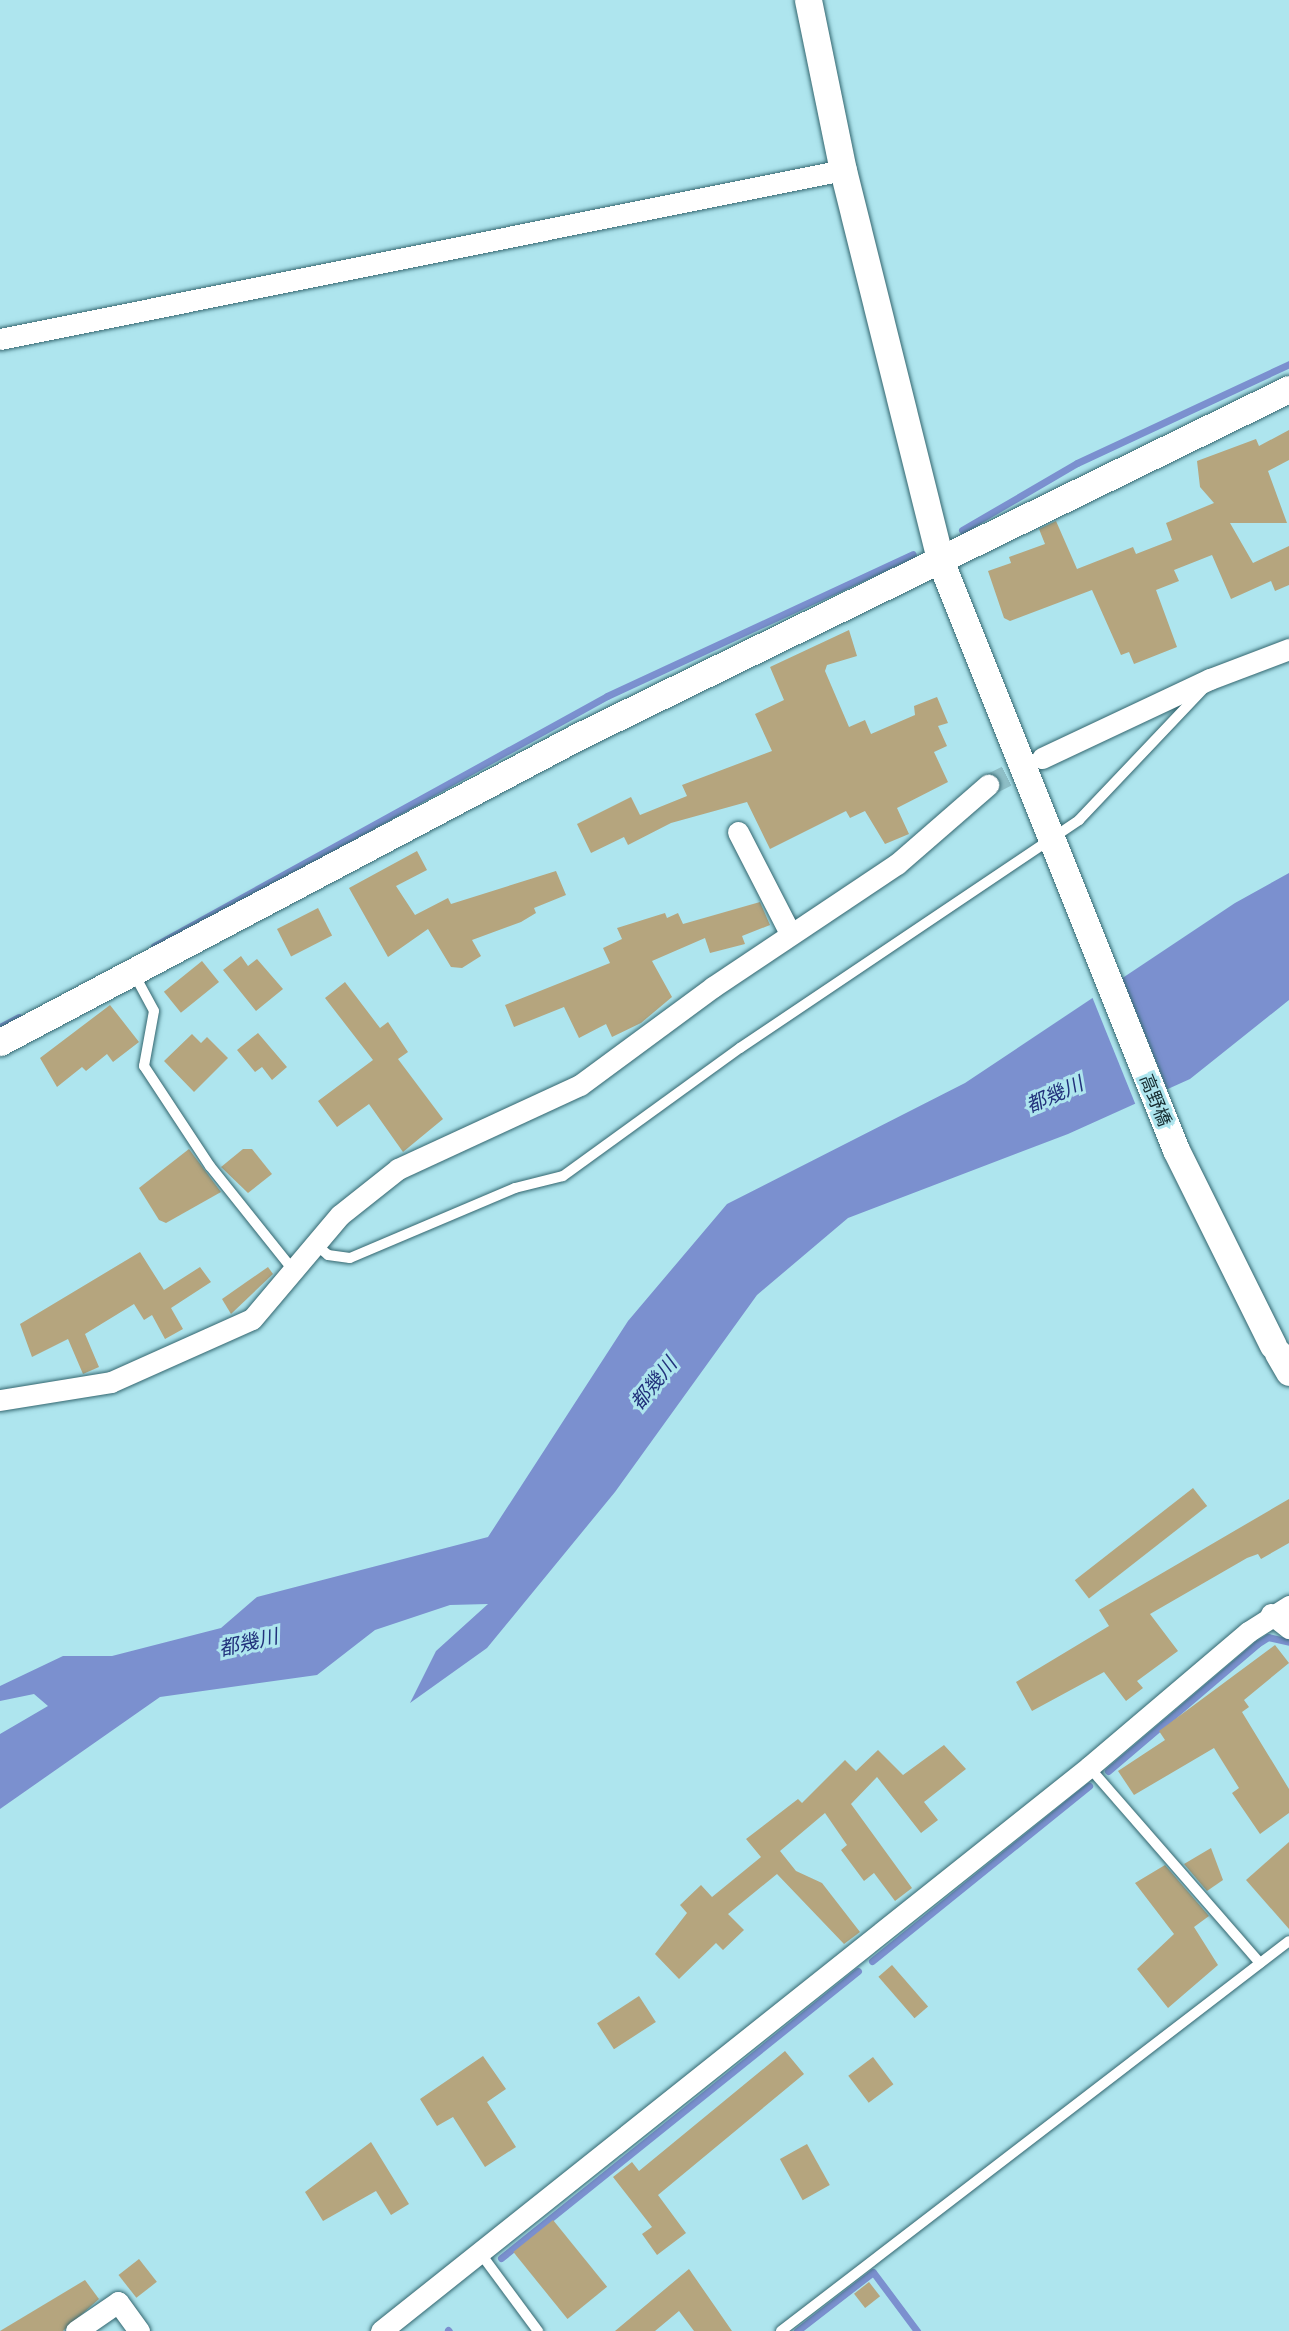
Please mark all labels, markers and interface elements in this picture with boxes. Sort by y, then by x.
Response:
water label: 都幾川 [1022,1071,1086,1117]
street label: 高野橋 [1136,1071,1176,1129]
water label: 都幾川 [625,1352,681,1414]
water label: 都幾川 [216,1624,280,1660]

